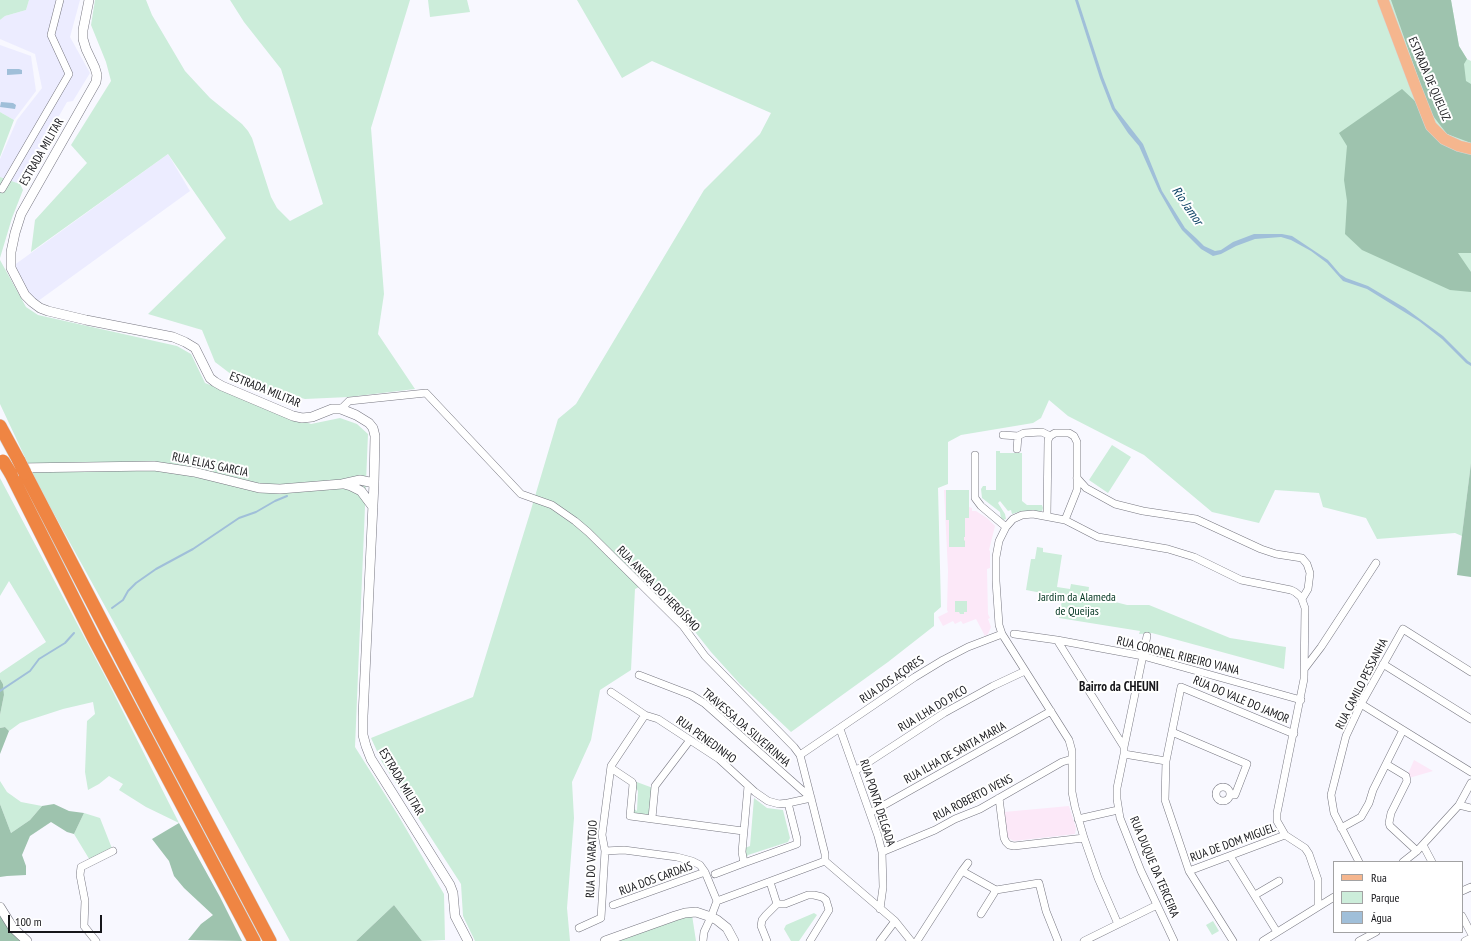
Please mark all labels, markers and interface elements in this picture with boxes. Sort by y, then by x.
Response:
street label: ESTRADA DE QUELUZ [1405,35,1453,123]
street label: ESTRADA MILITAR [17,116,67,188]
water label: Rio Jamor [1168,184,1206,228]
street label: ESTRADA MILITAR [227,369,303,411]
street label: RUA ELIAS GARCIA [171,450,249,480]
street label: RUA ANGRA DO HEROÍSMO [614,543,702,635]
park label: Jardim da Alameda de Queijas [1038,591,1116,619]
street label: RUA CORONEL RIBEIRO VIANA [1115,634,1241,678]
street label: RUA CAMILO PESSANHA [1333,636,1391,732]
street label: RUA DOS AÇORES [857,653,927,707]
street label: RUA DO VALE DO JAMOR [1191,673,1291,727]
district label: Bairro da CHEUNI [1079,679,1159,695]
street label: RUA ILHA DO PICO [896,683,970,735]
street label: TRAVESSA DA SILVEIRINHA [699,686,793,770]
street label: RUA PENEDINHO [673,713,739,767]
street label: RUA ILHA DE SANTA MARIA [901,719,1009,787]
street label: ESTRADA MILITAR [375,746,427,818]
street label: RUA PONTA DELGADA [856,758,898,848]
street label: RUA ROBERTO IVENS [931,772,1015,824]
street label: RUA DUQUE DA TERCEIRA [1126,814,1182,920]
street label: RUA DO VARATOJO [583,820,601,898]
street label: RUA DE DOM MIGUEL [1188,821,1278,865]
street label: RUA DOS CARDAIS [617,859,695,899]
legend [1333,861,1463,933]
text: Rua [1371,870,1387,885]
text: Parque [1371,890,1400,905]
scale bar [10,907,104,933]
text: Água [1371,910,1392,925]
text: 100 m [15,914,42,929]

